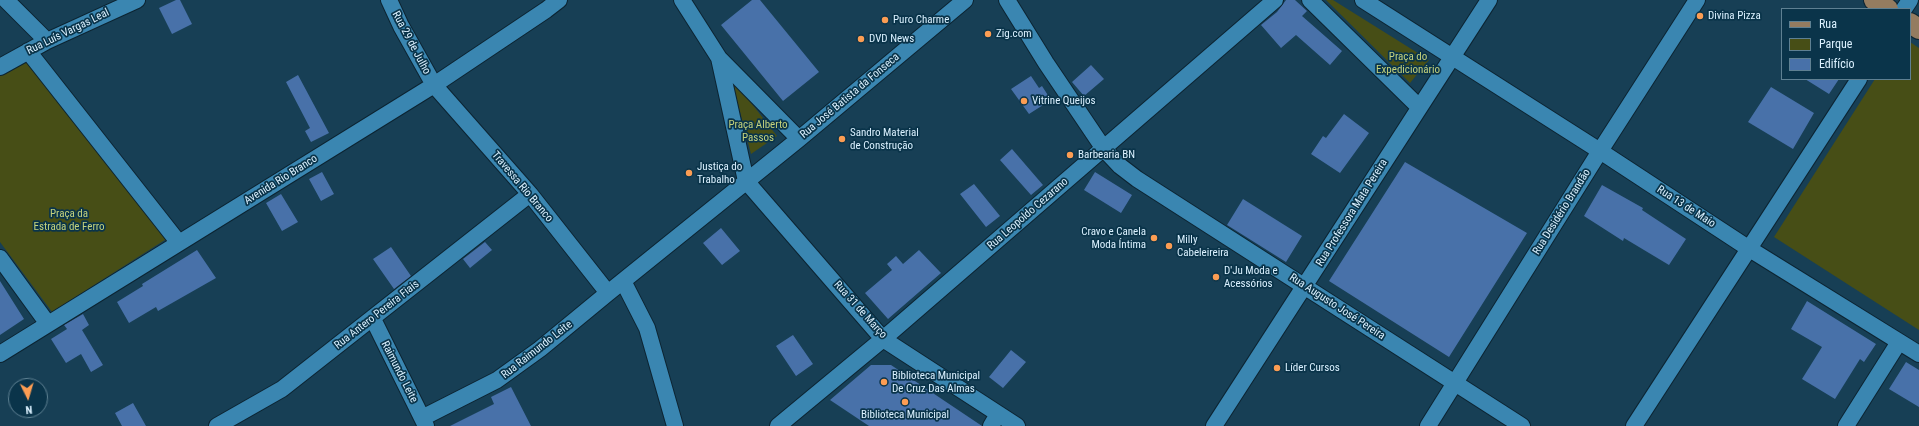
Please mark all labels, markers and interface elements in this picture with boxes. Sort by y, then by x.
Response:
street label: Rua Luís Vargas Leal [25,6,111,58]
legend [1781,8,1911,80]
street label: Rua 29 de Julho [389,9,433,77]
place label: Divina Pizza [1708,9,1761,23]
marker: Divina Pizza [1695,11,1705,21]
place label: Puro Charme [893,13,949,27]
marker: Puro Charme [880,15,890,25]
text: Rua [1819,17,1837,31]
place label: Zig.com [996,27,1031,41]
marker: Zig.com [983,29,993,39]
place label: DVD News [869,32,914,46]
marker: DVD News [856,34,866,44]
text: Parque [1819,37,1852,51]
park label: Praça do Expedicionário [1376,50,1440,76]
street label: Rua José Batista da Fonseca [798,51,902,141]
text: Edifício [1819,57,1855,71]
place label: Vitrine Queijos [1032,94,1095,108]
marker: Vitrine Queijos [1019,96,1029,106]
park label: Praça Alberto Passos [728,118,788,144]
place label: Sandro Material de Construção [850,126,919,152]
marker: Sandro Material de Construção [837,134,847,144]
place label: Barbearia BN [1078,148,1135,162]
street label: Travessa Rio Branco [489,149,555,225]
marker: Barbearia BN [1065,150,1075,160]
street label: Avenida Rio Branco [242,152,320,208]
street label: Rua Professora Mata Pereira [1314,157,1390,269]
place label: Justiça do Trabalho [697,160,742,186]
street label: Rua Desidério Brandão [1530,167,1594,257]
marker: Justiça do Trabalho [684,168,694,178]
street label: Rua Leopoldo Cezarano [985,175,1071,253]
street label: Rua 13 de Maio [1654,183,1718,231]
park label: Praça da Estrada de Ferro [34,207,104,233]
place label: Cravo e Canela Moda Íntima [1081,225,1146,251]
marker: Cravo e Canela Moda Íntima [1149,233,1159,243]
place label: Milly Cabeleireira [1177,233,1229,259]
marker: Milly Cabeleireira [1164,241,1174,251]
place label: D'Ju Moda e Acessórios [1224,264,1278,290]
street label: Rua Augusto José Pereira [1287,271,1387,343]
marker: D'Ju Moda e Acessórios [1211,272,1221,282]
street label: Rua Antero Pereira Fiais [332,278,422,352]
street label: Rua 31 de Março [831,278,889,342]
street label: Rua Raimundo Leite [499,318,575,382]
street label: Raimundo Leite [378,339,420,405]
place label: Líder Cursos [1285,361,1340,375]
marker: Líder Cursos [1272,363,1282,373]
place label: Biblioteca Municipal De Cruz Das Almas [892,369,980,395]
marker: Biblioteca Municipal De Cruz Das Almas [879,377,889,387]
north arrow [8,378,48,418]
marker: Biblioteca Municipal [900,397,910,407]
text: N [25,403,33,416]
place label: Biblioteca Municipal [861,408,949,422]

